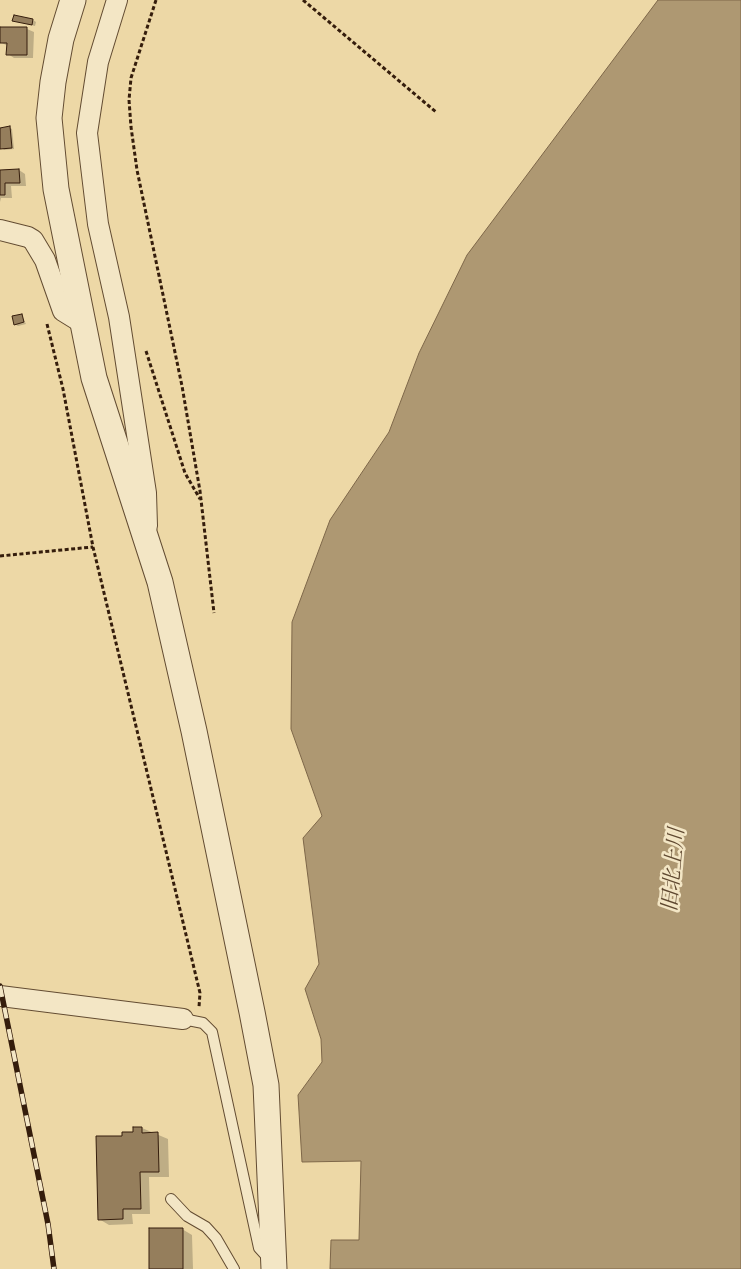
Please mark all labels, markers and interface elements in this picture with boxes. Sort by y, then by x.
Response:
water label: 旧北上川 [658,827,690,913]

